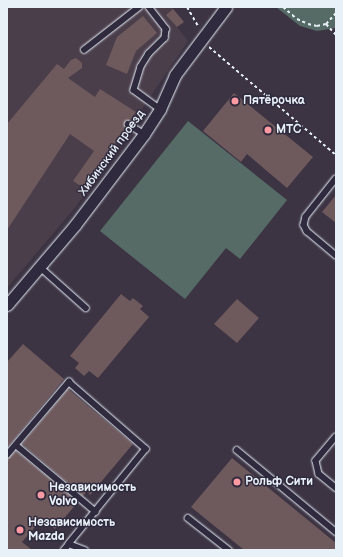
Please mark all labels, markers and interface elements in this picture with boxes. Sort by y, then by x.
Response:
place label: Пятёрочка [243,94,305,108]
marker: Пятёрочка [230,96,240,106]
street label: Хибинский проезд [76,107,148,199]
place label: МТС [276,123,301,137]
marker: МТС [263,125,273,135]
place label: Рольф Сити [245,475,313,489]
marker: Рольф Сити [232,477,242,487]
place label: Независимость Volvo [49,481,136,509]
marker: Независимость Volvo [36,490,46,500]
place label: Независимость Mazda [28,516,115,544]
marker: Независимость Mazda [15,525,25,535]

